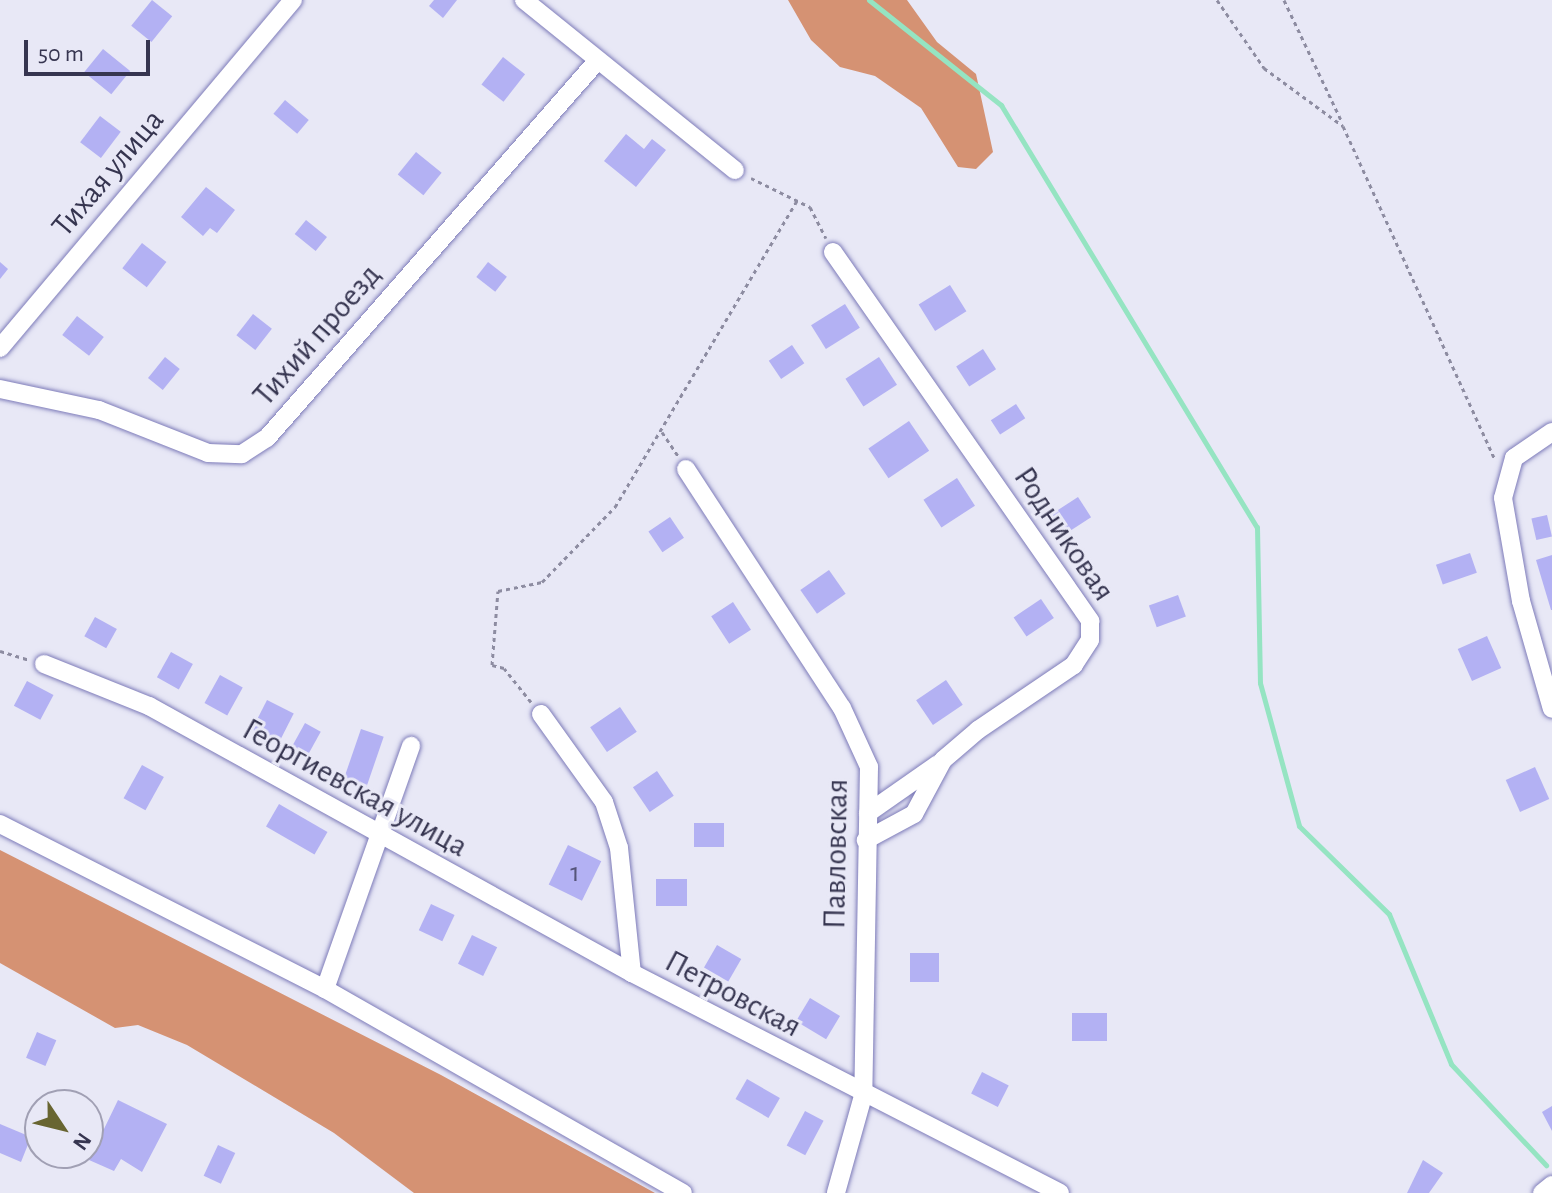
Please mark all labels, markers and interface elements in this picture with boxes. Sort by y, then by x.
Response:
scale bar [28,24,154,74]
text: 50 m [38,42,84,66]
street label: Тихая улица [44,102,172,244]
street label: Тихий проезд [245,256,389,414]
street label: Родниковая [1005,460,1123,608]
street label: Георгиевская улица [236,710,474,866]
street label: Павловская [815,778,857,930]
house number: 1 [570,856,580,890]
street label: Петровская [658,942,808,1046]
north arrow [24,1089,104,1169]
text: N [69,1129,95,1154]

